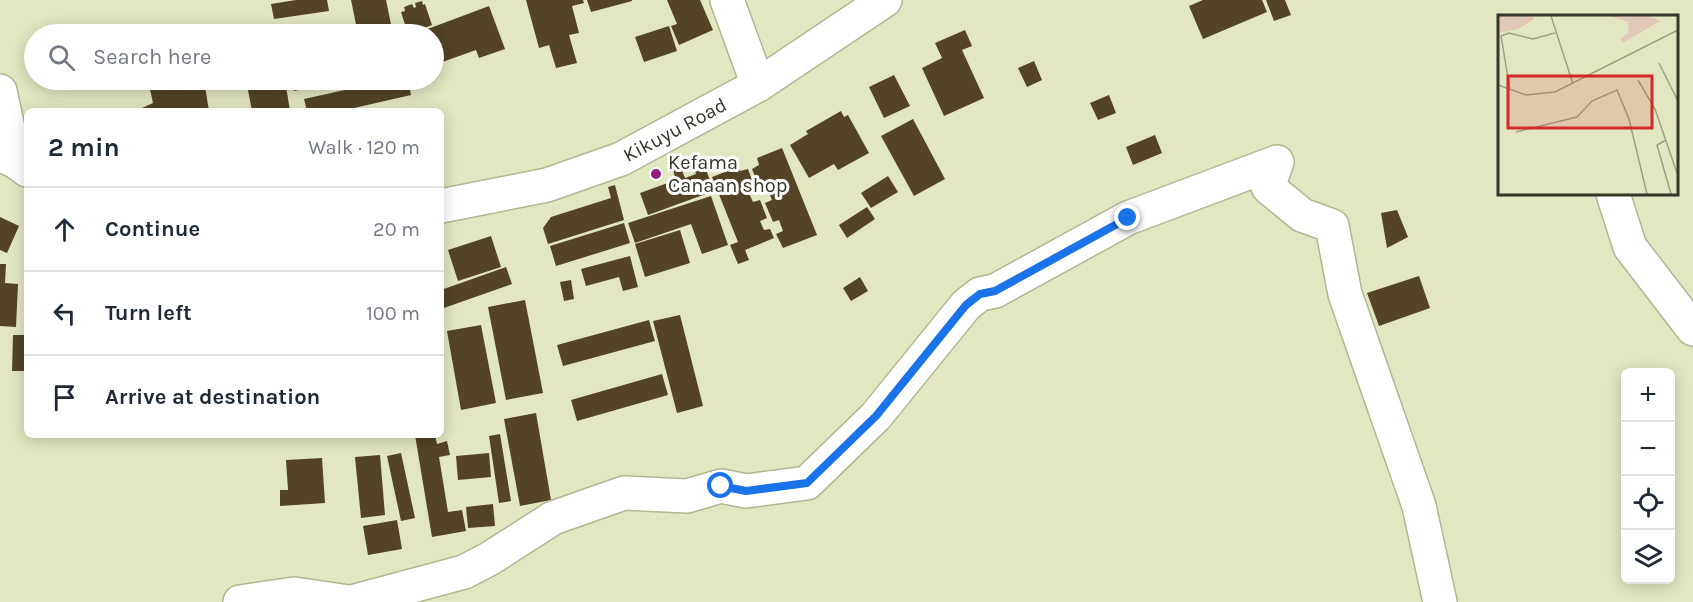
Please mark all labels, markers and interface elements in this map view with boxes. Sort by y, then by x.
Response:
inset map [1498,15,1678,195]
search box [24,24,444,90]
icon: search [45,41,78,74]
text: Search here [93,44,211,70]
street label: Kikuyu Road [619,93,731,167]
text: 2 min [48,132,120,163]
text: Walk · 120 m [308,136,420,159]
place label: Kefama Canaan shop [668,151,787,197]
marker: Kefama Canaan shop [649,167,663,181]
route end [1114,204,1140,230]
icon: ahead [48,213,81,246]
text: Continue [105,216,200,242]
text: 20 m [373,218,420,241]
icon: left [48,297,81,330]
text: Turn left [105,300,192,326]
text: 100 m [366,302,420,325]
map controls [1621,368,1675,584]
button: + [1621,368,1675,422]
icon: arrive [48,381,81,414]
text: Arrive at destination [105,384,320,410]
button: − [1621,422,1675,476]
route start [707,472,733,498]
button: locate [1621,476,1675,530]
button: layers [1621,530,1675,584]

